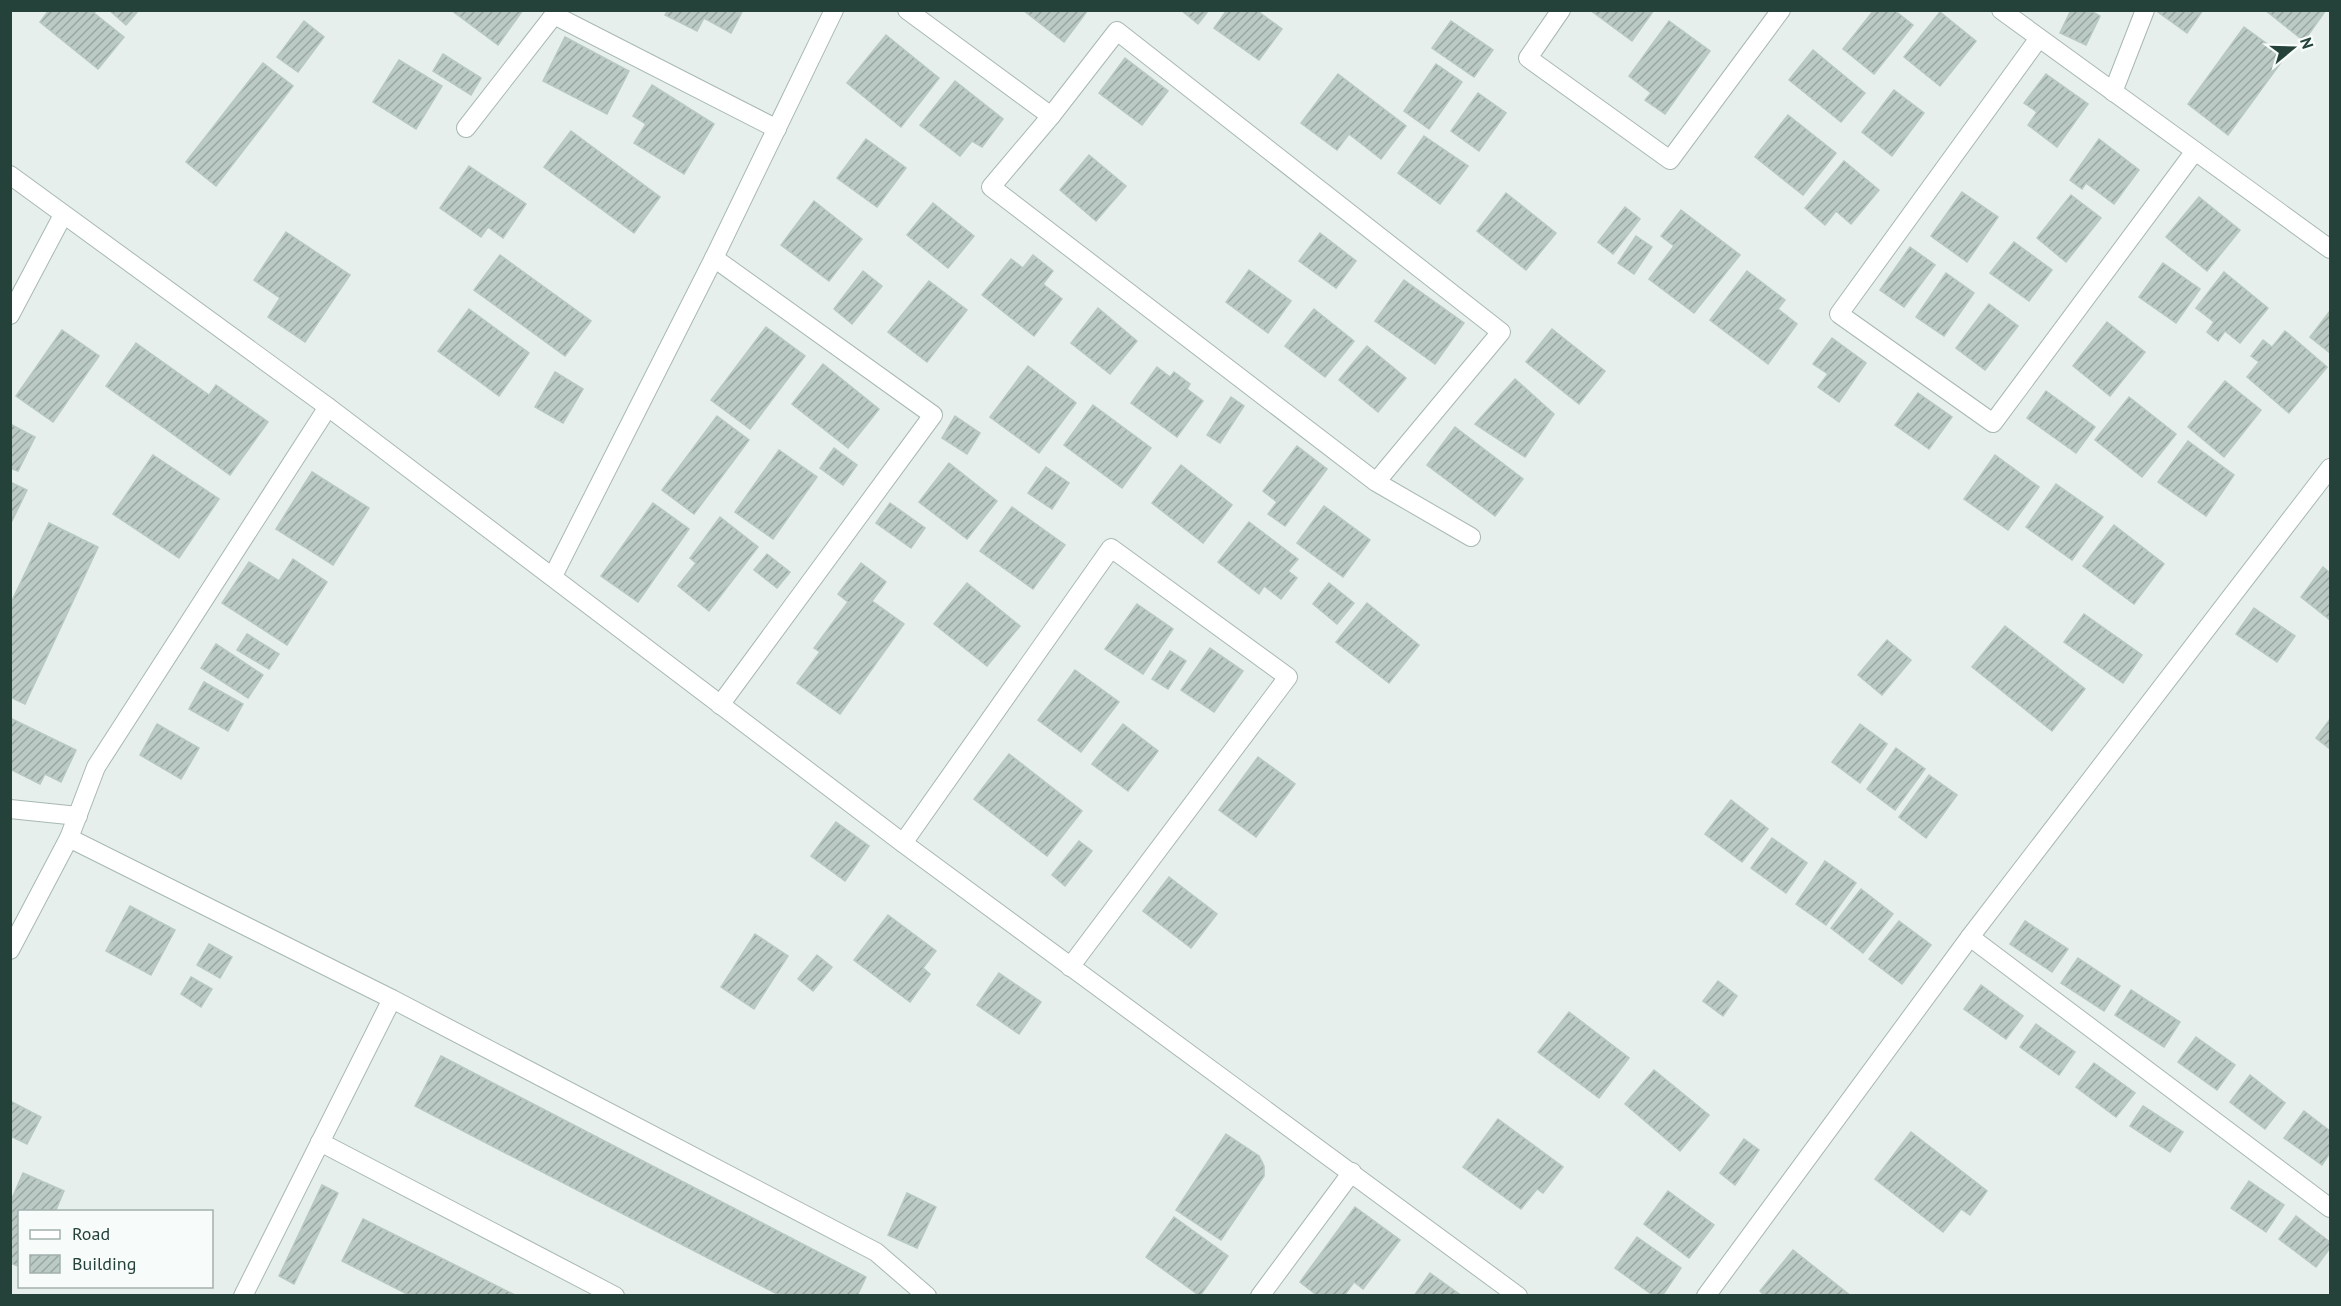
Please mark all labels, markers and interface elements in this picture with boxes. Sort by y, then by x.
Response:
north arrow [2263,18,2323,78]
text: N [2296,35,2318,51]
legend [18,1210,213,1288]
text: Road [72,1222,110,1245]
text: Building [72,1252,136,1275]

